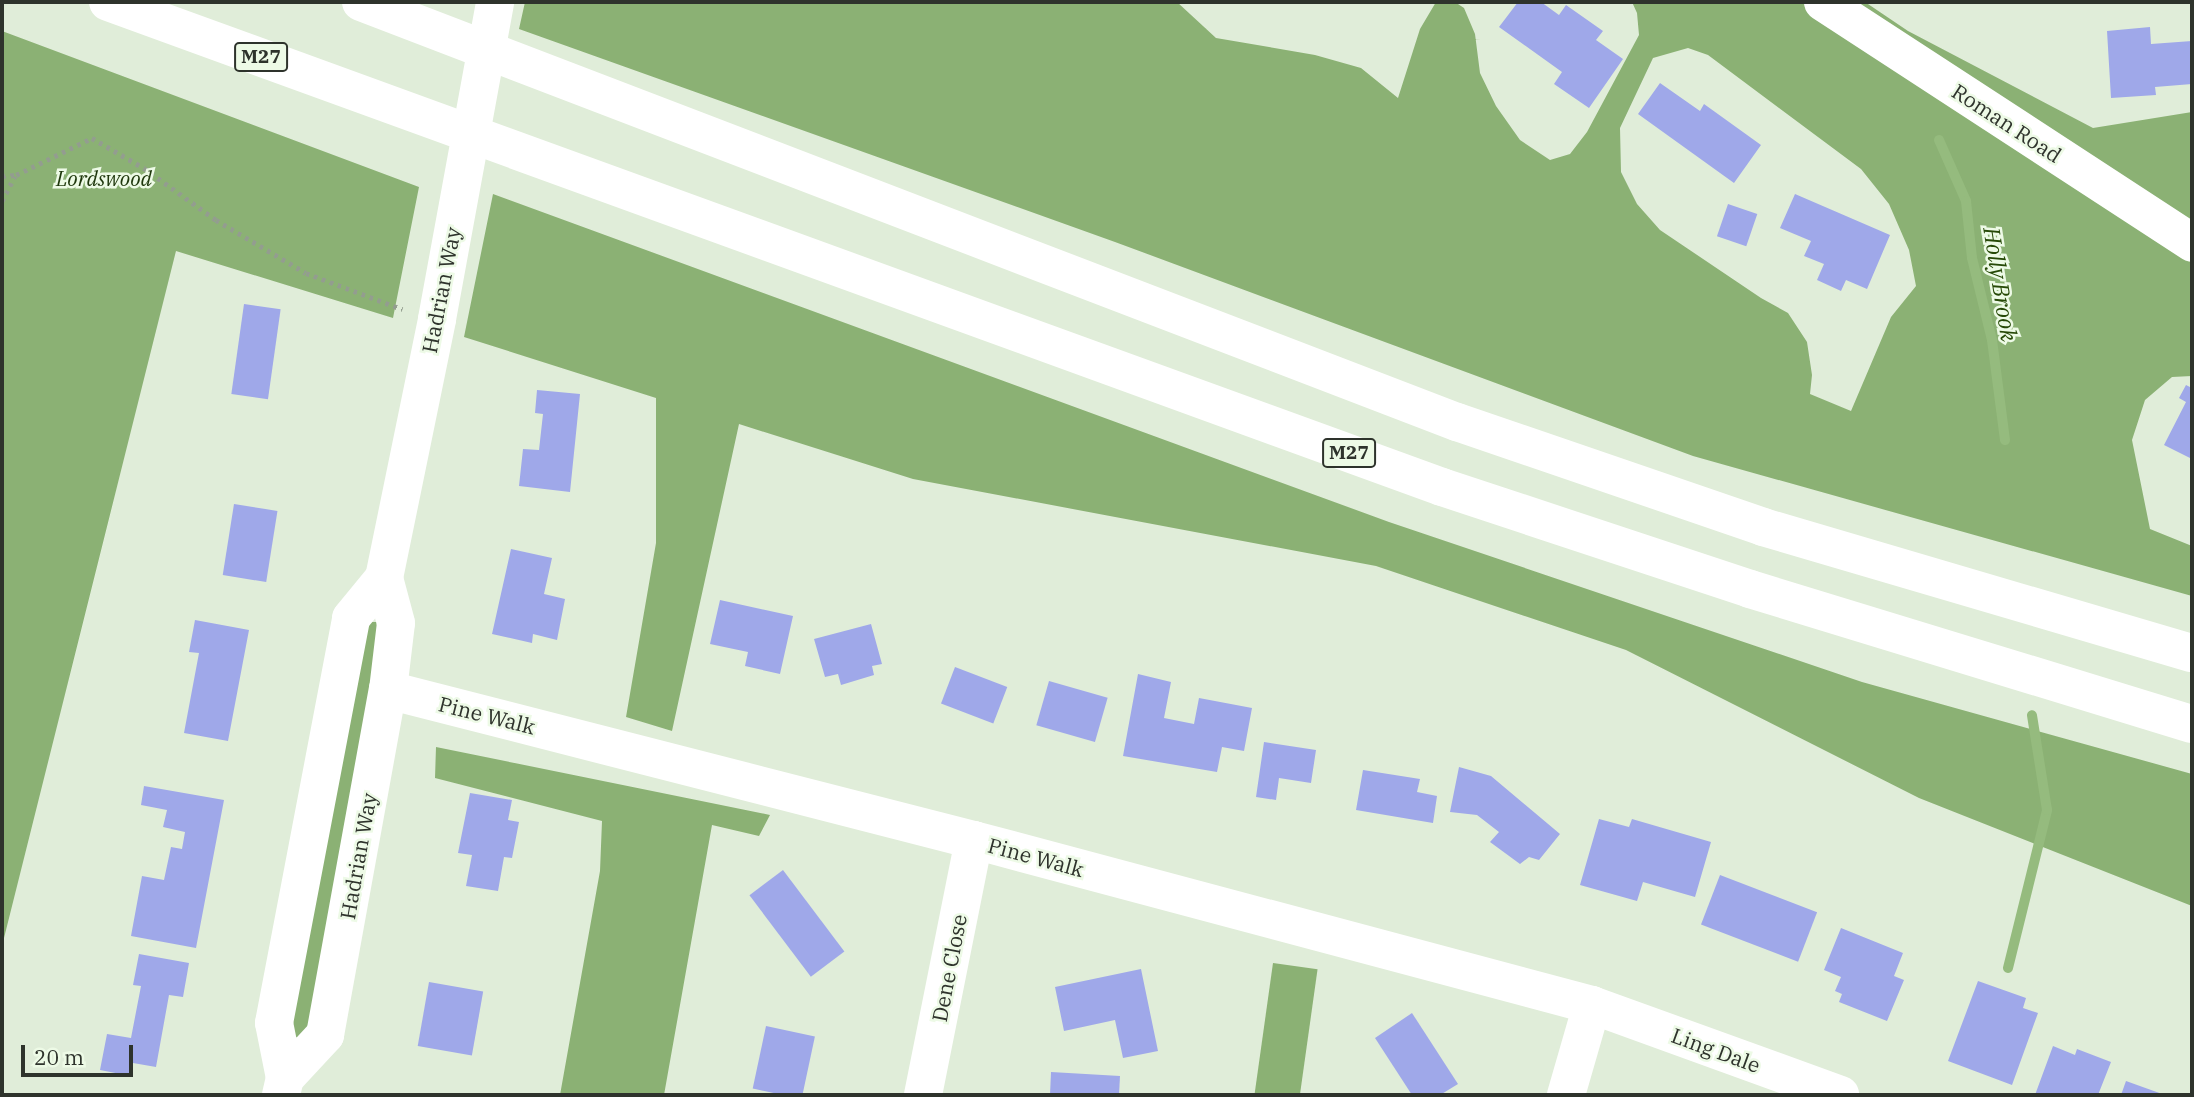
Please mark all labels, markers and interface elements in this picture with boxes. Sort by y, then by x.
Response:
road number: M27 [233,41,289,72]
street label: Roman Road [1948,78,2066,168]
park label: Lordswood [56,165,152,191]
street label: Hadrian Way [416,225,466,355]
water label: Holly Brook [1978,225,2024,343]
road number: M27 [1321,437,1377,468]
street label: Pine Walk [436,691,538,739]
street label: Hadrian Way [334,791,382,921]
street label: Pine Walk [985,832,1087,882]
street label: Dene Close [926,912,972,1024]
street label: Ling Dale [1668,1022,1764,1078]
scale bar [24,1030,136,1074]
text: 20 m [34,1043,84,1071]

